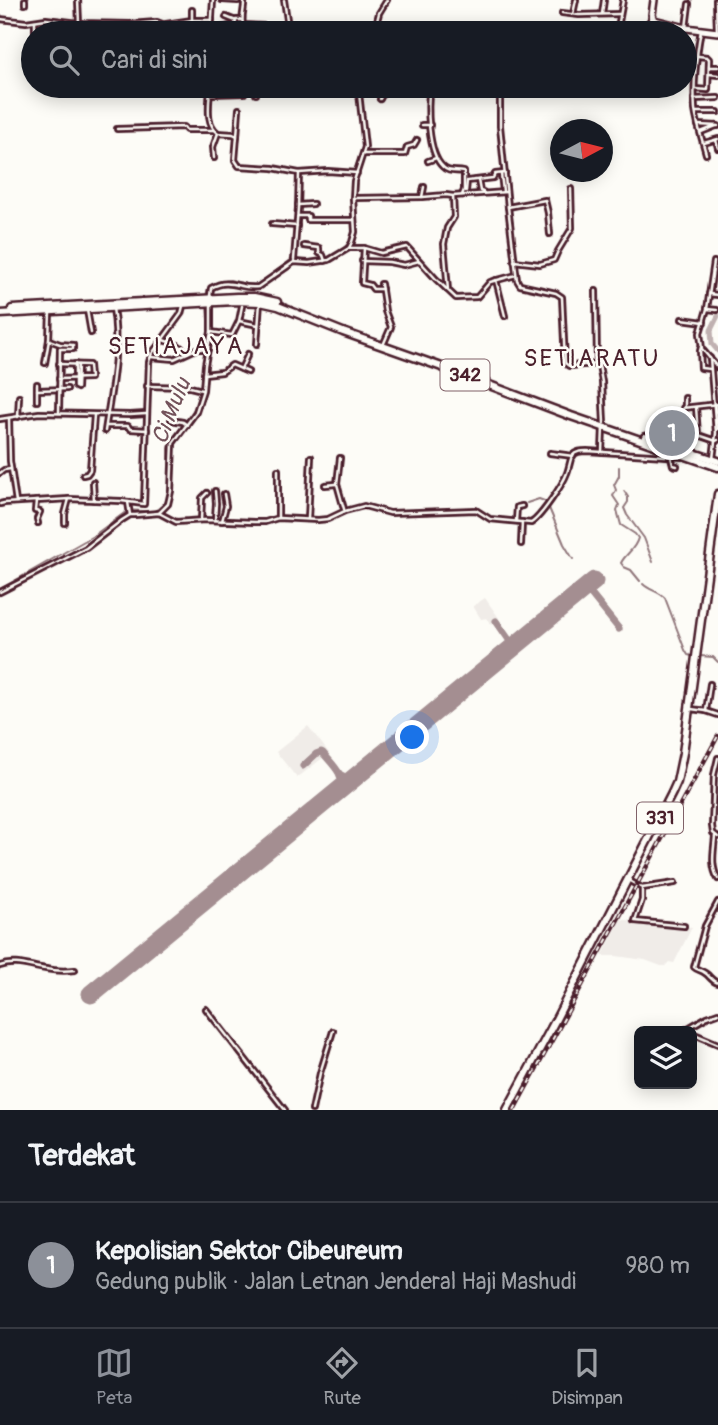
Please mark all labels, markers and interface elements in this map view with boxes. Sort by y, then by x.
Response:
search box [21,21,697,98]
icon: search [45,41,83,79]
text: Cari di sini [101,44,207,76]
north arrow [550,119,613,182]
district label: SETIAJAYA [108,332,244,361]
district label: SETIARATU [524,344,660,373]
road number: 342 [440,360,490,390]
water label: Ci Mulu [145,373,198,448]
pin: 1 [649,407,695,459]
your location [395,720,429,754]
road number: 331 [637,803,683,834]
map controls [634,1026,697,1089]
button: layers [634,1026,697,1089]
text: Terdekat [28,1137,135,1174]
text: Kepolisian Sektor Cibeureum [95,1235,403,1267]
text: 1 [47,1251,56,1280]
text: 980 m [625,1251,690,1280]
text: Gedung publik · Jalan Letnan Jenderal Haji Mashudi [95,1267,576,1296]
tab: Peta [95,1344,133,1410]
tab: Rute [323,1344,361,1410]
tab: Disimpan [551,1344,623,1410]

